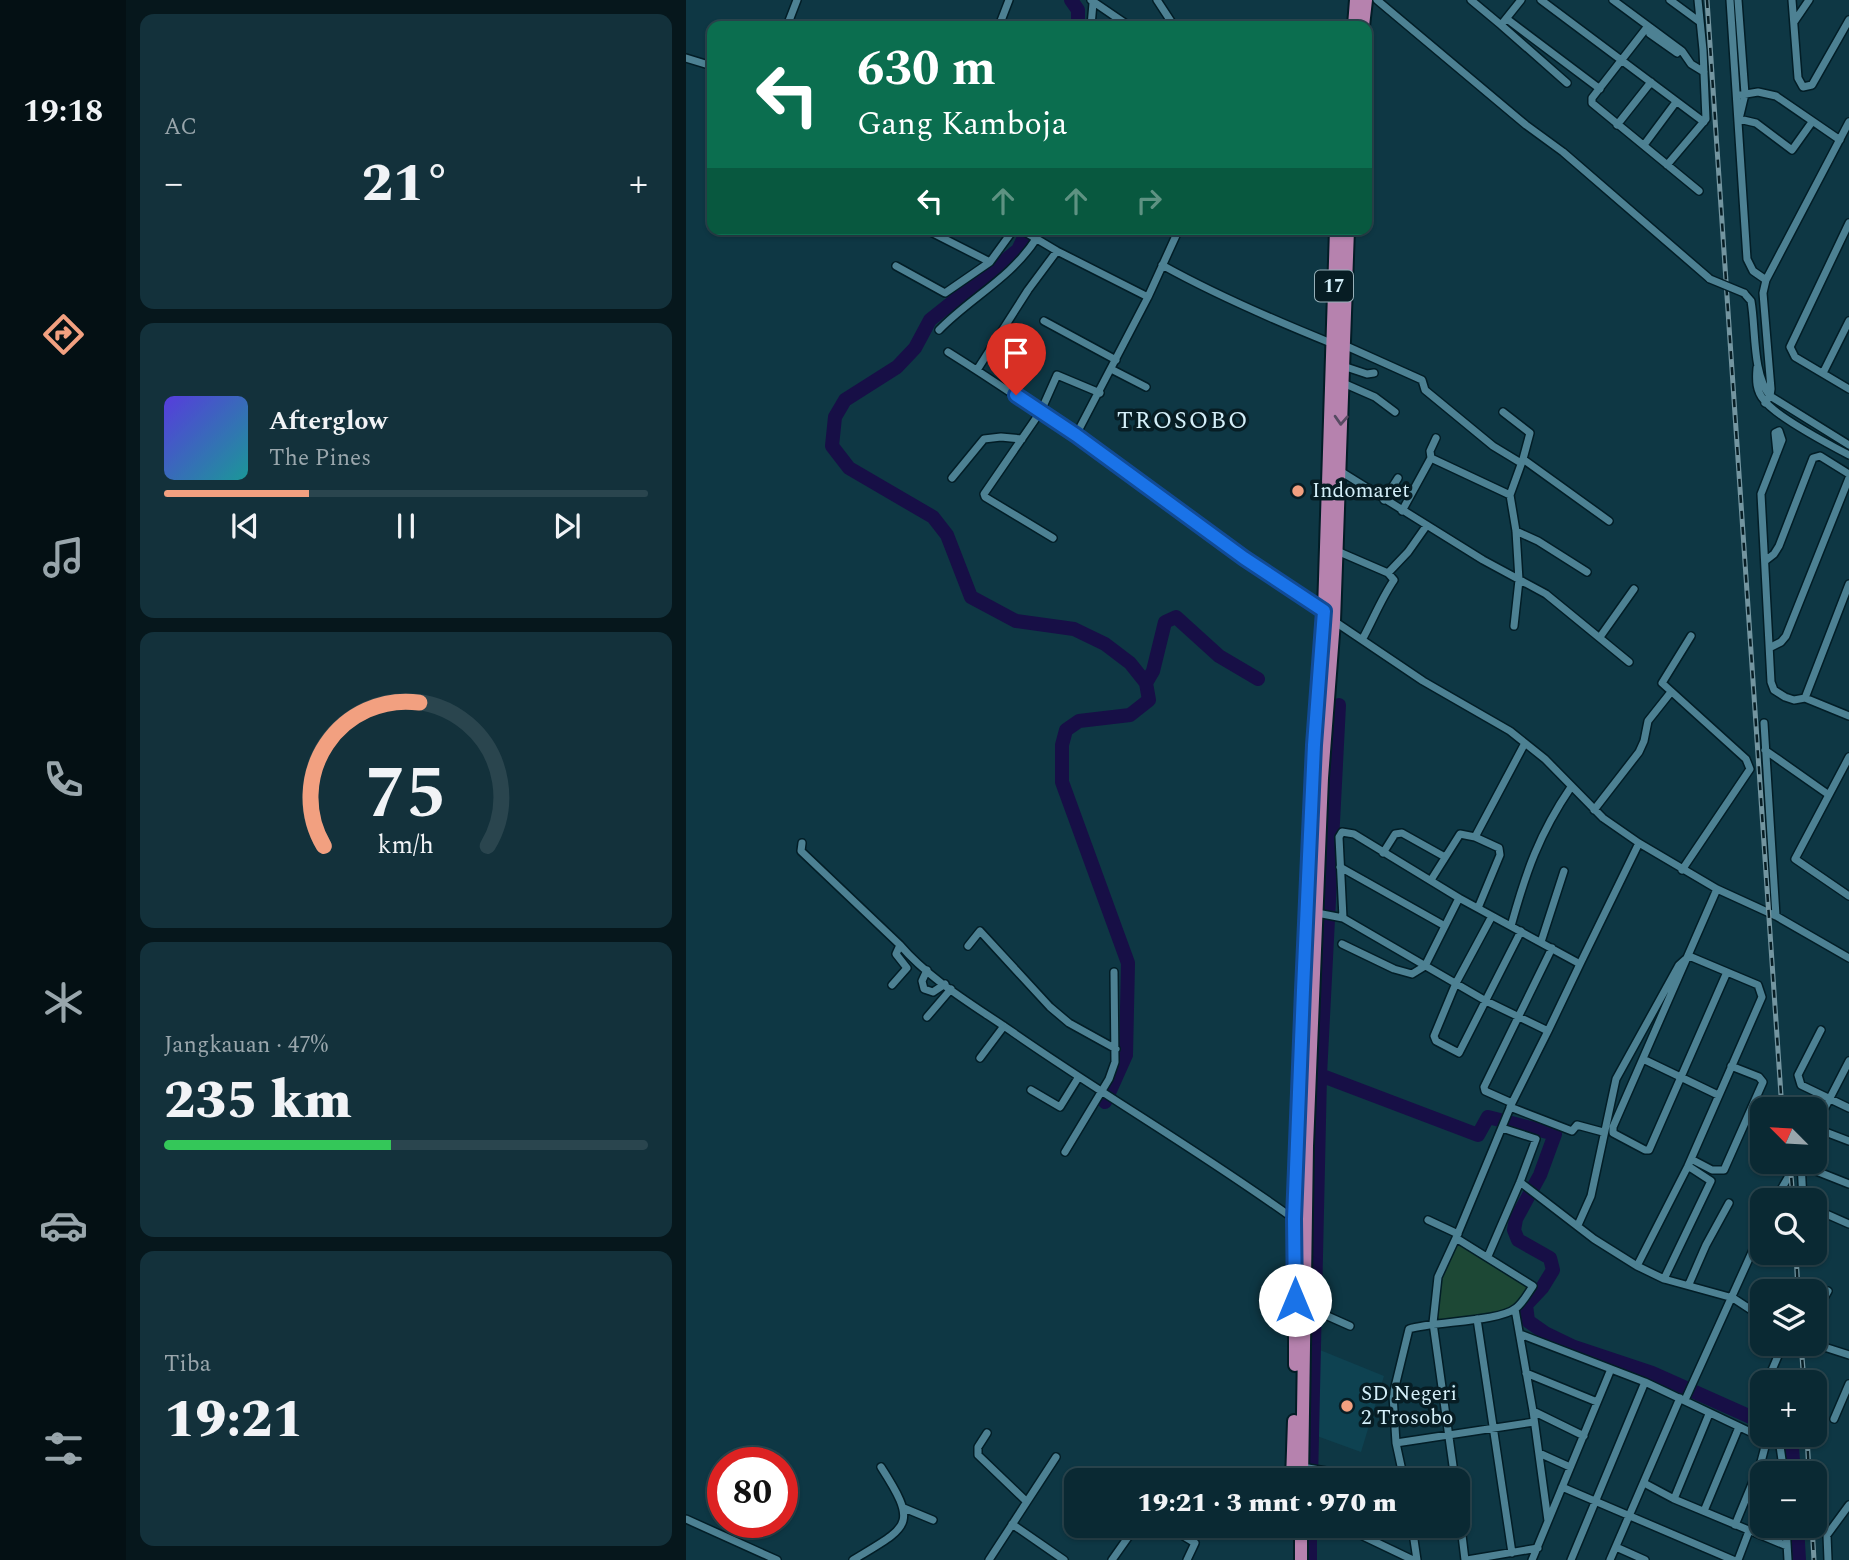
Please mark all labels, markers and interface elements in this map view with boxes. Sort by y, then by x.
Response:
text: 630 m [857,32,996,107]
icon: left [742,49,833,140]
text: 19:18 [23,87,103,136]
text: Gang Kamboja [857,100,1067,149]
text: AC [164,110,197,145]
text: 21° [362,145,450,224]
text: − [164,155,183,213]
text: + [629,155,648,213]
icon: left [911,182,949,220]
icon: ahead [984,182,1022,220]
icon: ahead [1057,182,1095,220]
icon: right [1130,182,1168,220]
road number: 17 [1315,270,1353,302]
icon: directions [39,310,88,359]
pin [986,323,1046,395]
icon: arrive [997,334,1035,372]
text: Afterglow [269,401,388,441]
district label: TROSOBO [1117,403,1249,439]
one-way arrow [1333,415,1348,426]
text: The Pines [269,441,371,476]
place label: Indomaret [1312,475,1410,507]
marker: Indomaret [1290,483,1306,499]
icon: previous [226,507,264,545]
icon: pause [387,507,425,545]
icon: next [548,507,586,545]
icon: music [39,533,88,582]
text: 75 [365,739,447,850]
icon: phone [39,755,88,804]
text: km/h [378,827,434,865]
icon: climate [39,978,88,1027]
text: Jangkauan · 47% [164,1028,328,1063]
text: 235 km [164,1062,352,1141]
north arrow [1750,1097,1827,1174]
map controls [1750,1097,1827,1538]
button: search [1750,1188,1827,1265]
icon: car [39,1201,88,1250]
position arrow [1258,1263,1332,1337]
button: layers [1750,1279,1827,1356]
text: Tiba [164,1347,211,1382]
button: + [1750,1370,1827,1447]
place label: SD Negeri 2 Trosobo [1361,1378,1457,1434]
text: 19:21 [164,1381,303,1460]
marker: SD Negeri 2 Trosobo [1339,1398,1355,1414]
icon: filters [39,1424,88,1473]
speed limit sign: 80 [707,1447,798,1538]
button: − [1750,1461,1827,1538]
text: 19:21 · 3 mnt · 970 m [1137,1483,1397,1523]

